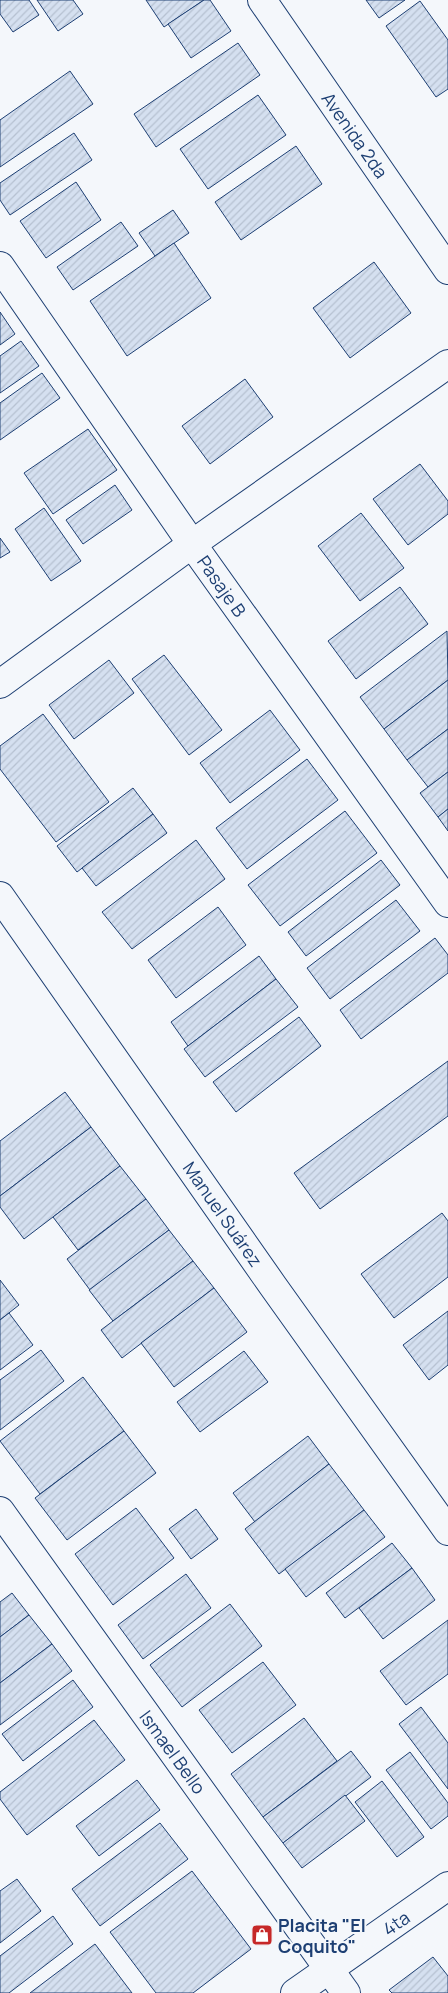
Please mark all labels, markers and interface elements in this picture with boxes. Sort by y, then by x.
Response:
street label: Avenida 2da [317,87,393,183]
street label: Pasaje B [192,551,252,621]
street label: Manuel Suárez [178,1157,268,1271]
street label: Ismael Bello [135,1705,211,1799]
street label: 4ta [378,1905,414,1941]
place label: Placita "El Coquito" [278,1913,366,1958]
shop icon: Placita "El Coquito" [250,1923,274,1947]

